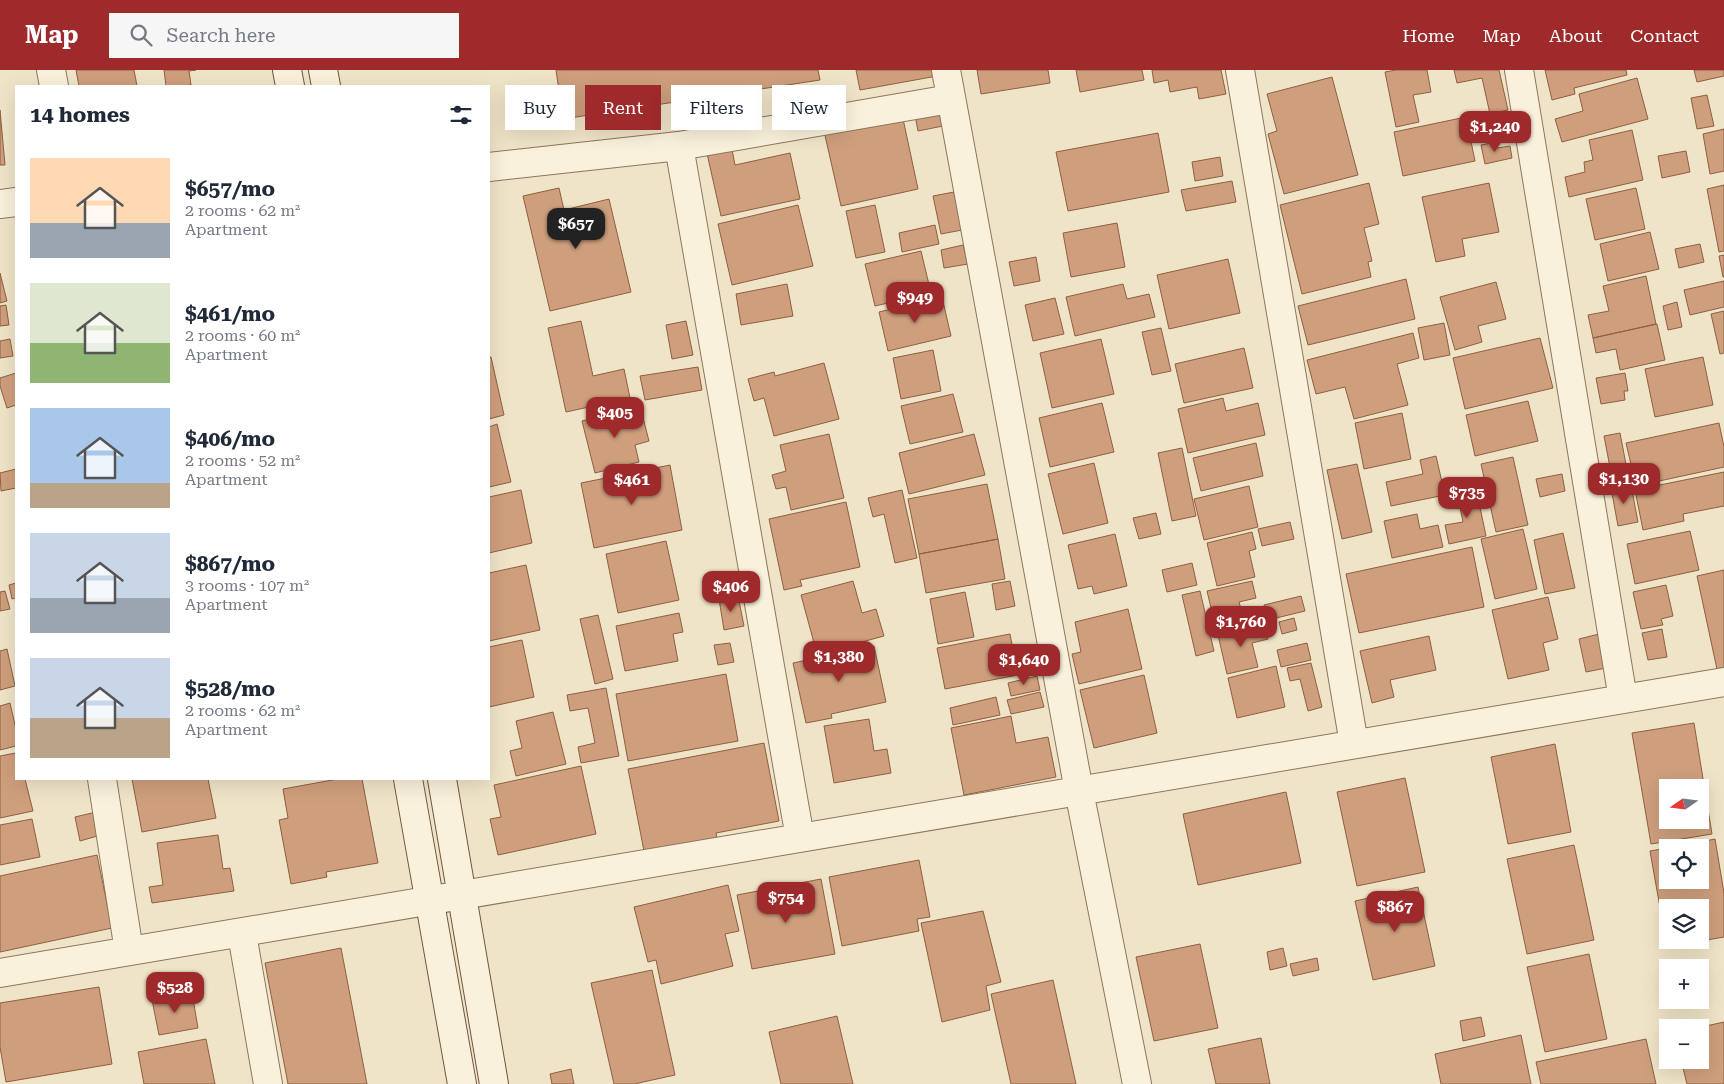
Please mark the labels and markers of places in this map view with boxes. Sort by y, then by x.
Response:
pin: $1,240 [1454,111,1536,153]
pin: $657 [546,208,606,250]
pin: $949 [885,282,945,324]
pin: $405 [585,396,645,439]
pin: $1,130 [1583,462,1665,505]
pin: $461 [602,464,662,506]
pin: $735 [1437,476,1497,519]
pin: $406 [701,570,761,613]
pin: $1,760 [1200,606,1282,648]
pin: $1,380 [798,640,880,683]
pin: $1,640 [983,644,1065,686]
pin: $754 [756,882,816,924]
pin: $867 [1365,890,1425,933]
pin: $528 [145,972,205,1014]

